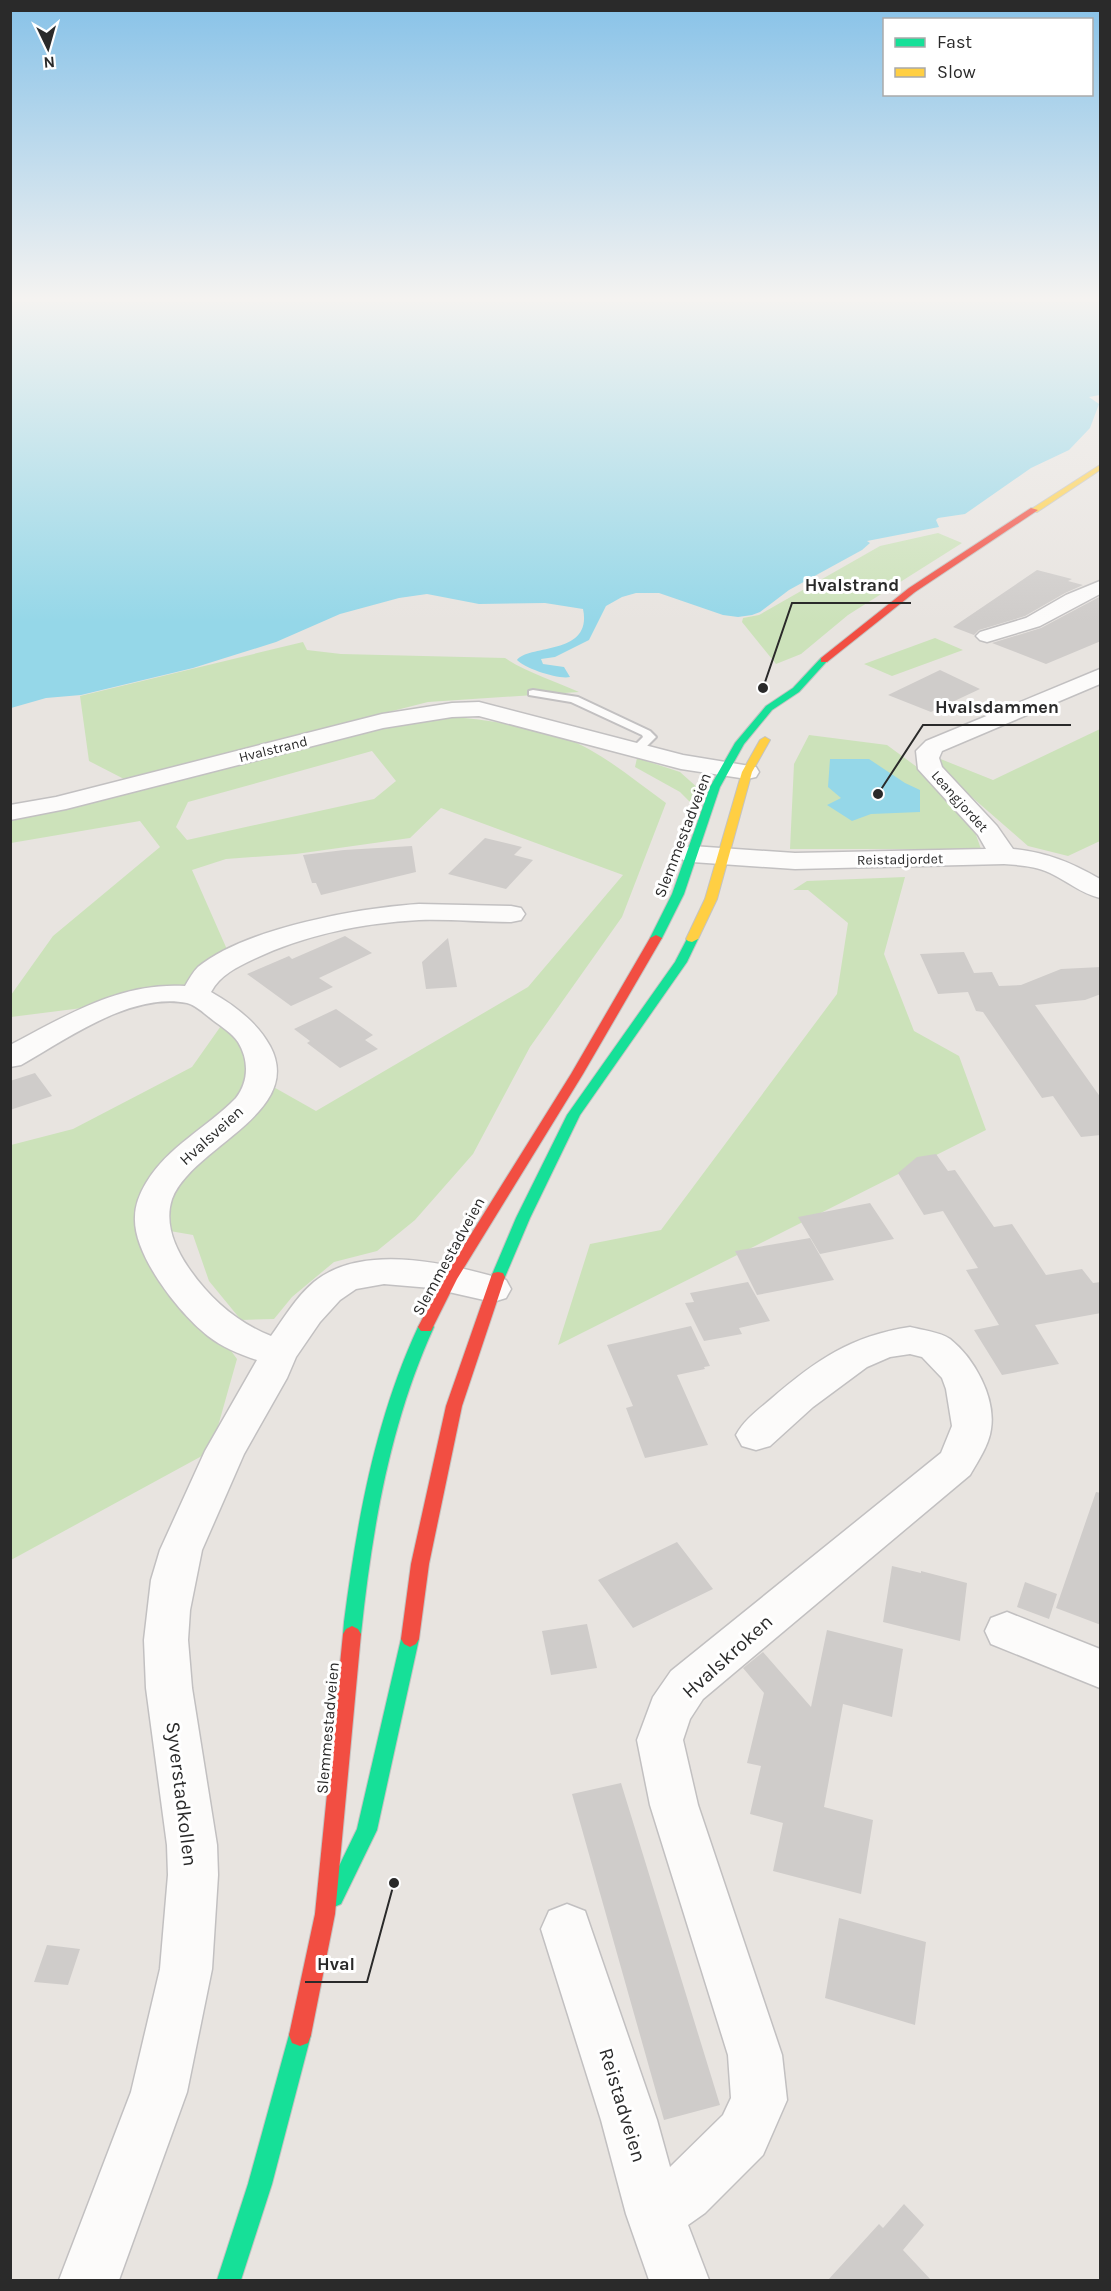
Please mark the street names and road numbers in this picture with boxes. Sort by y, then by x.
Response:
street label: Hvalstrand [237,733,309,766]
street label: Leangjordet [928,767,992,836]
street label: Slemmestadveien [650,770,715,900]
street label: Reistadjordet [857,850,943,869]
street label: Hvalsveien [176,1102,247,1169]
street label: Slemmestadveien [408,1194,489,1319]
street label: Hvalskroken [677,1610,777,1703]
street label: Slemmestadveien [312,1661,343,1795]
street label: Syverstadkollen [161,1720,202,1868]
street label: Reistadveien [594,2045,651,2165]

